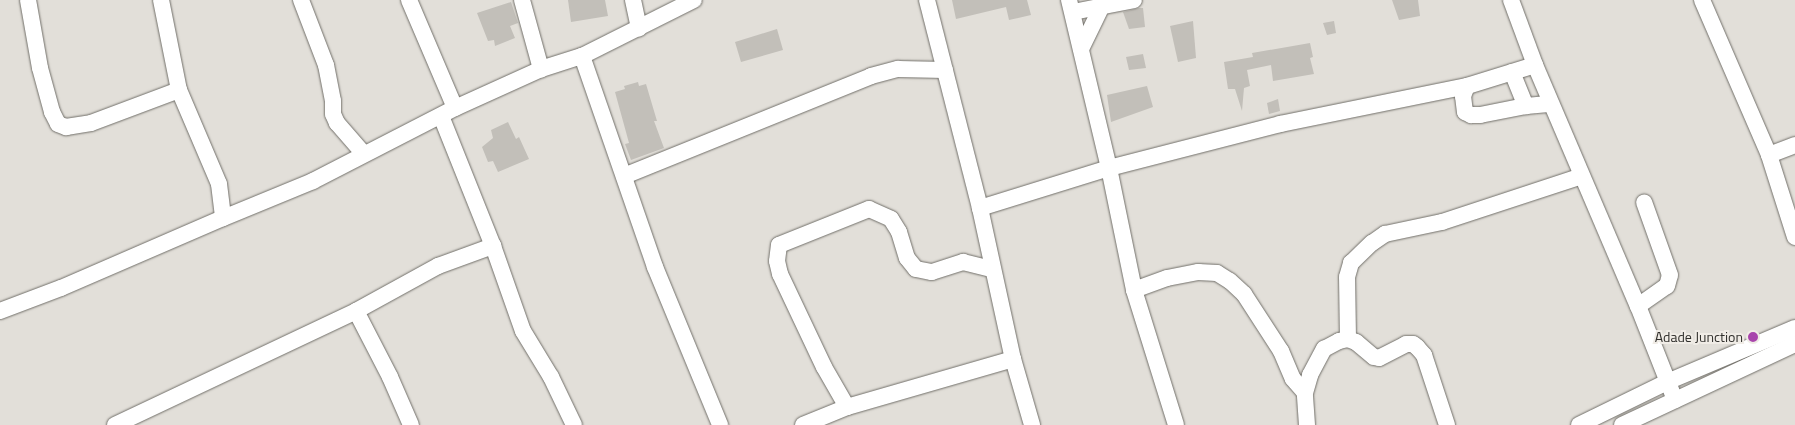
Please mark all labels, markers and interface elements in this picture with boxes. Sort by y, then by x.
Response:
place label: Adade Junction [1655,329,1743,345]
marker: Adade Junction [1747,331,1759,343]

